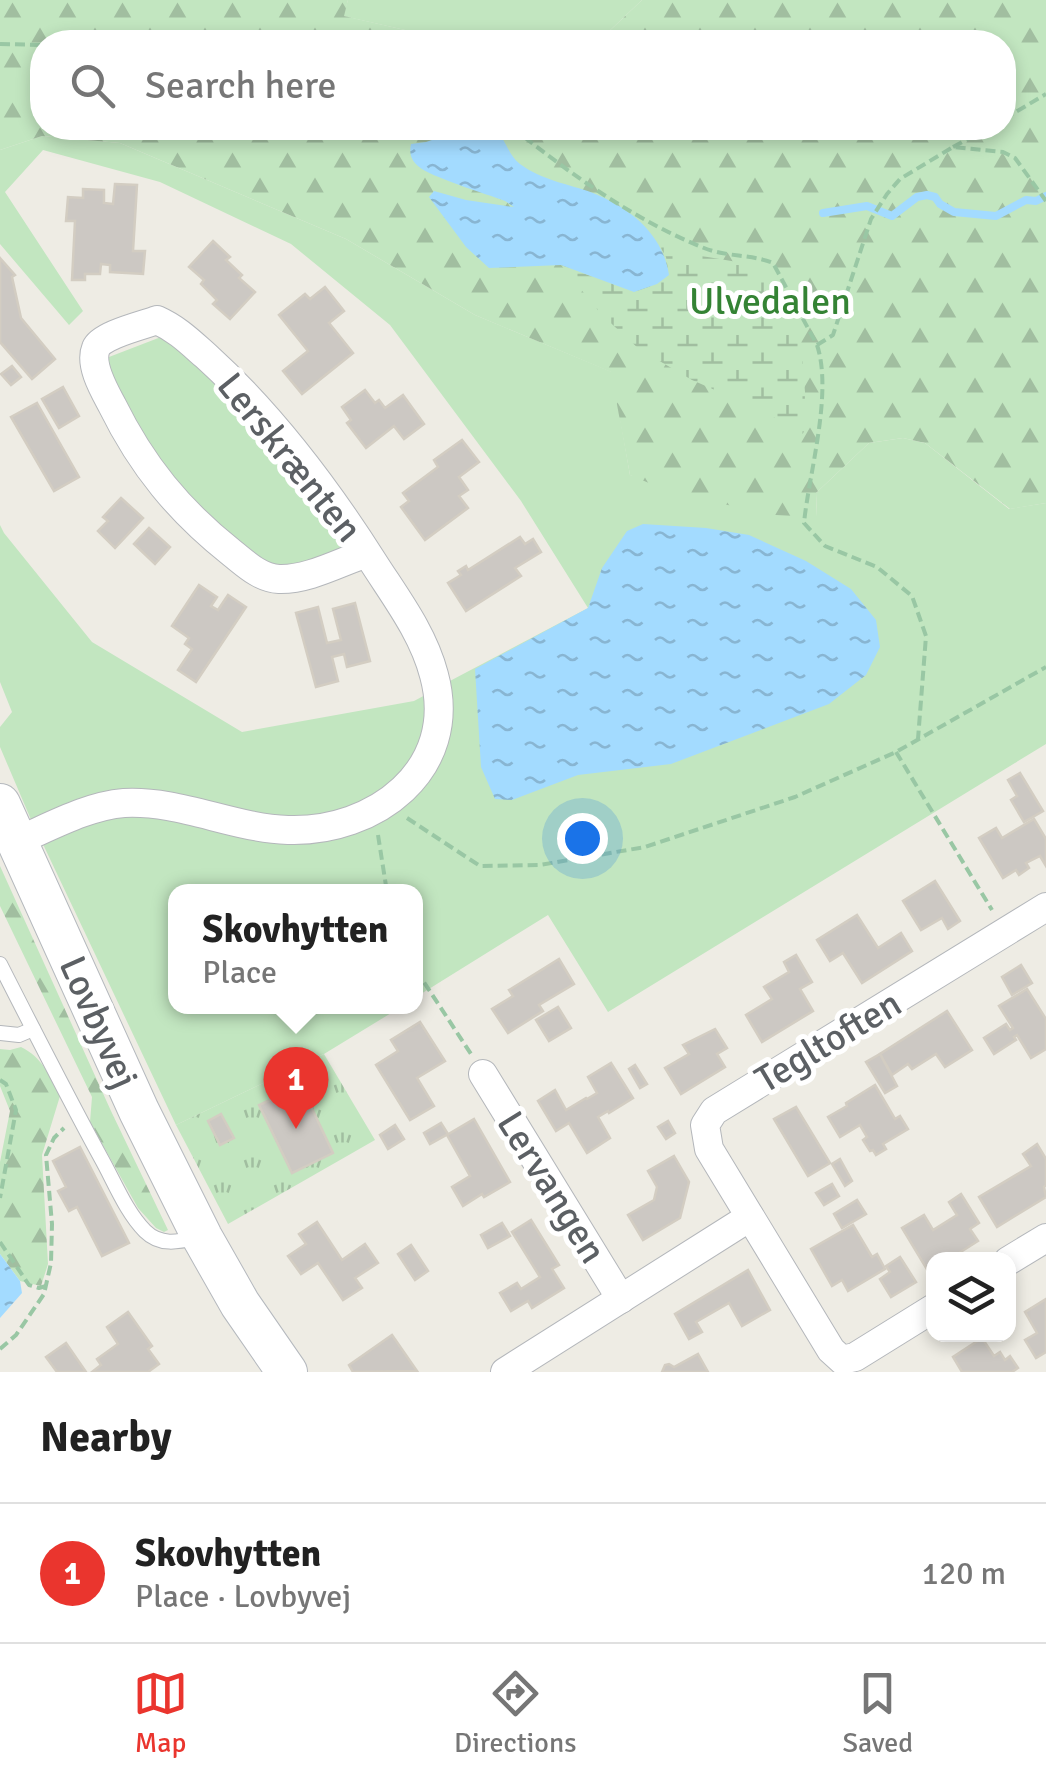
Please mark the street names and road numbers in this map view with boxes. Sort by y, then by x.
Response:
street label: Lerskrænten [207,363,372,552]
street label: Lovbyvej [49,949,148,1096]
street label: Tegltoften [747,980,910,1103]
street label: Lervangen [487,1103,617,1272]

